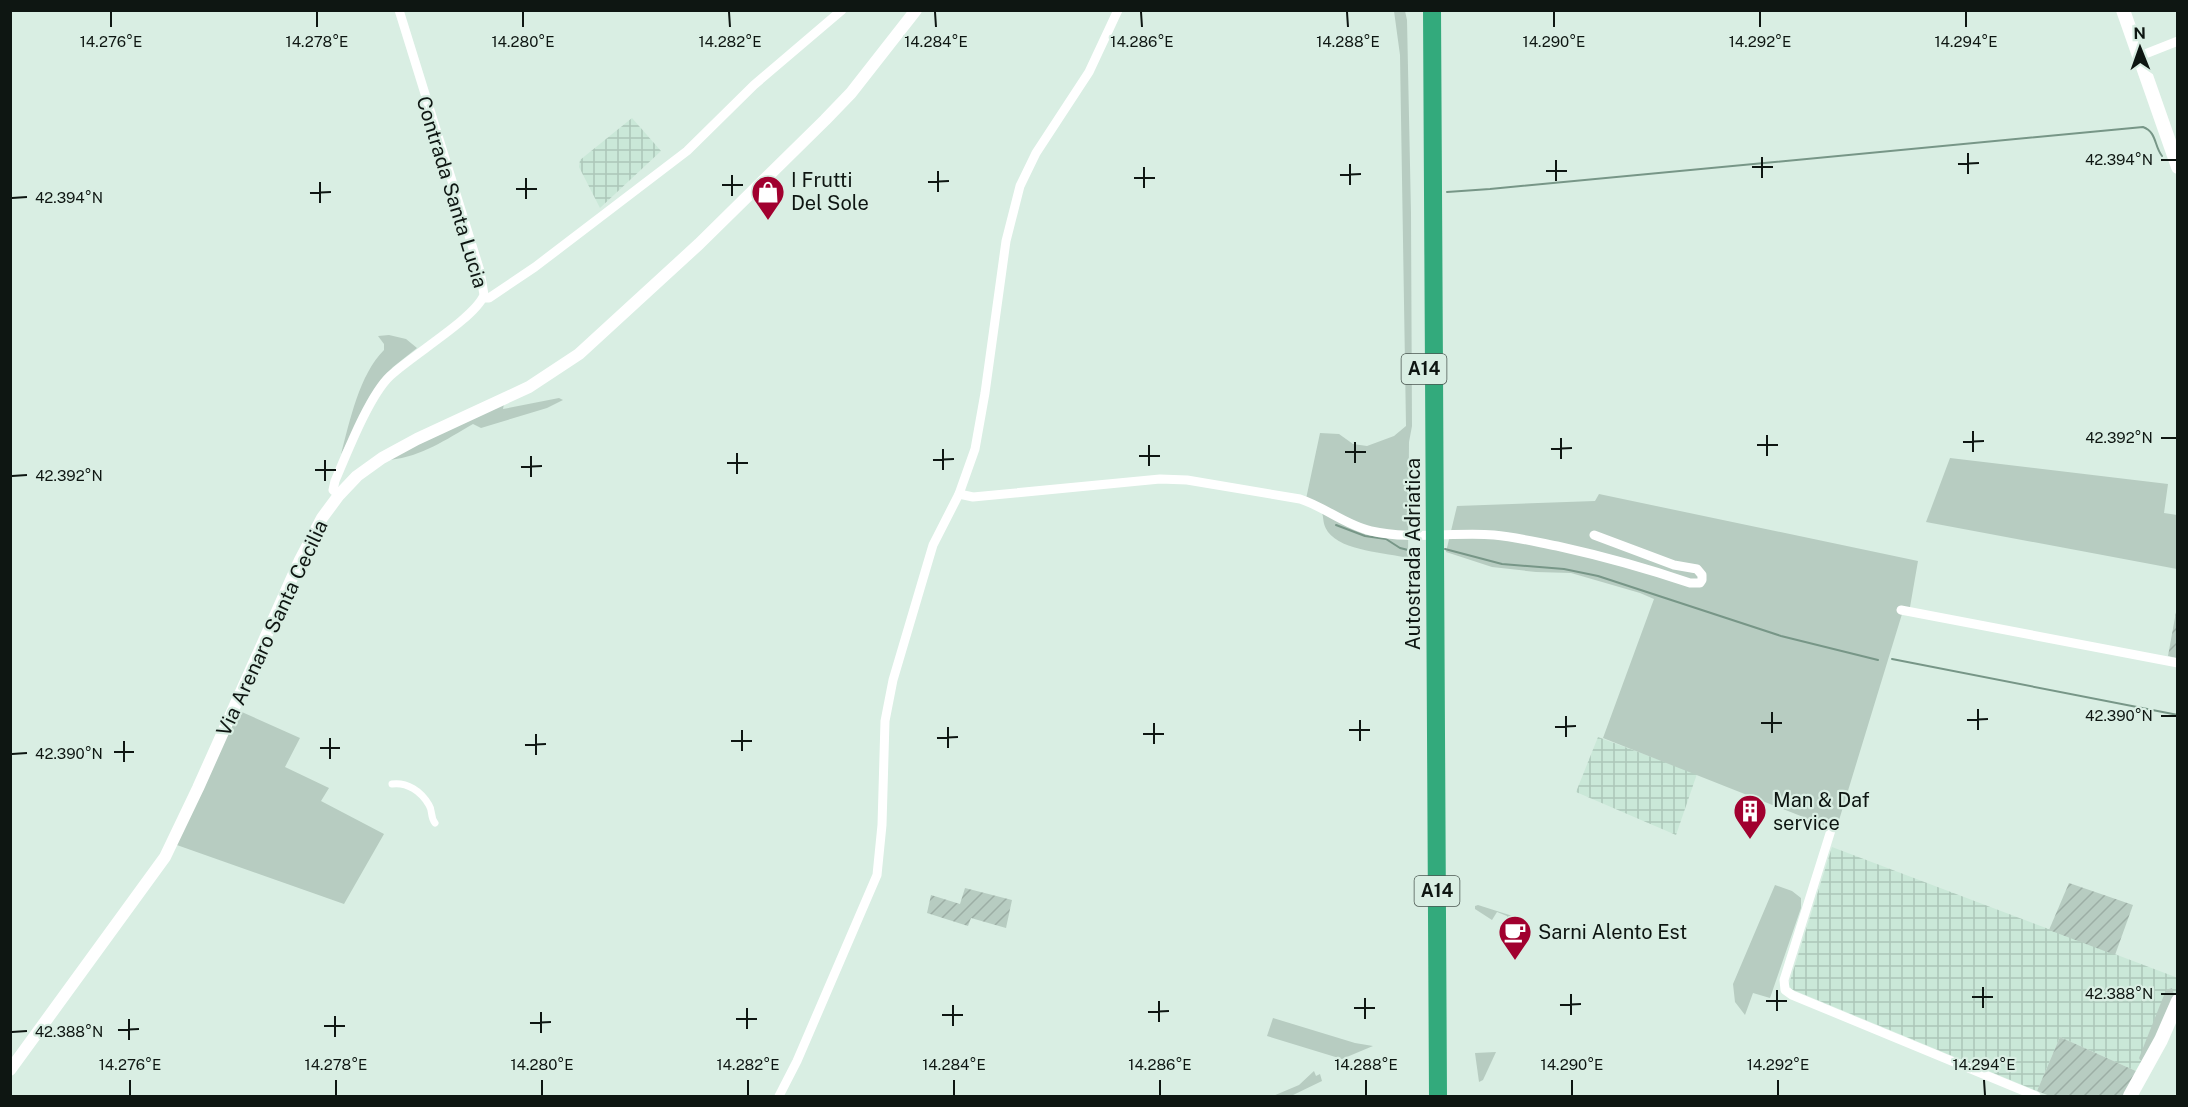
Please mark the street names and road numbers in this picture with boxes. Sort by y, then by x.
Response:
street label: Contrada Santa Lucia [411,93,493,291]
road number: A14 [1402,354,1446,384]
street label: Autostrada Adriatica [1401,458,1425,650]
street label: Via Arenaro Santa Cecilia [211,516,333,740]
road number: A14 [1414,876,1460,906]

